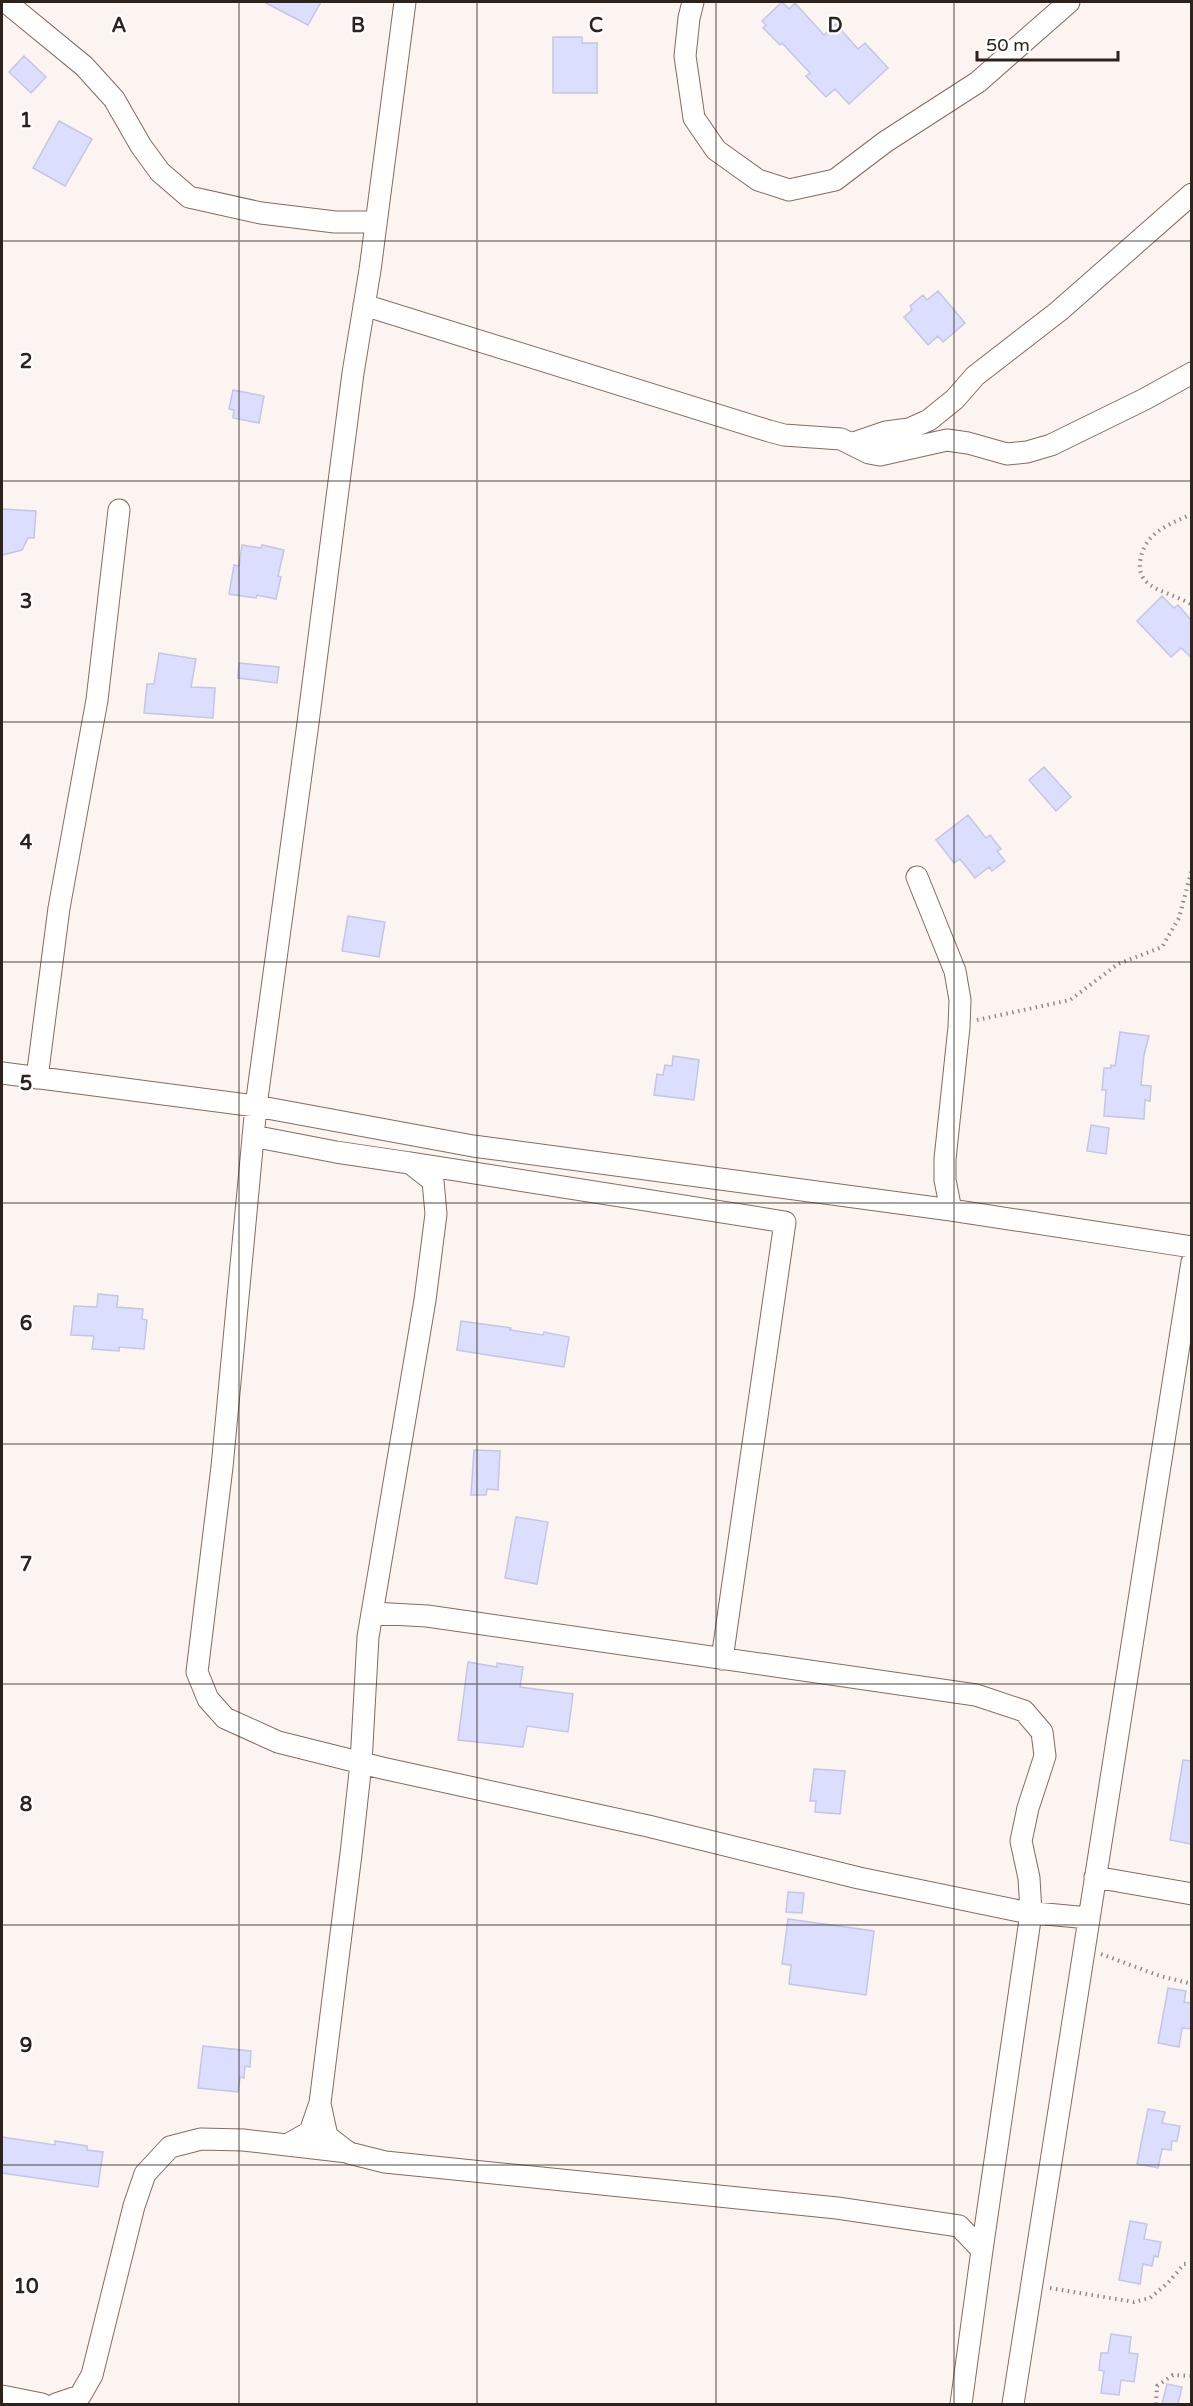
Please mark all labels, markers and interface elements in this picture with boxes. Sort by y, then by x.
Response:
text: A [112,14,127,38]
text: B [351,14,365,38]
text: C [589,14,603,38]
text: D [827,14,843,38]
scale bar [977,24,1118,62]
text: 50 m [986,34,1030,56]
text: 1 [20,109,32,133]
text: 2 [20,350,32,374]
text: 3 [20,590,32,614]
text: 4 [20,831,33,855]
text: 5 [20,1072,32,1096]
text: 6 [20,1312,32,1336]
text: 7 [20,1553,32,1577]
text: 8 [20,1793,32,1817]
text: 9 [20,2034,32,2058]
text: 10 [13,2275,39,2299]

